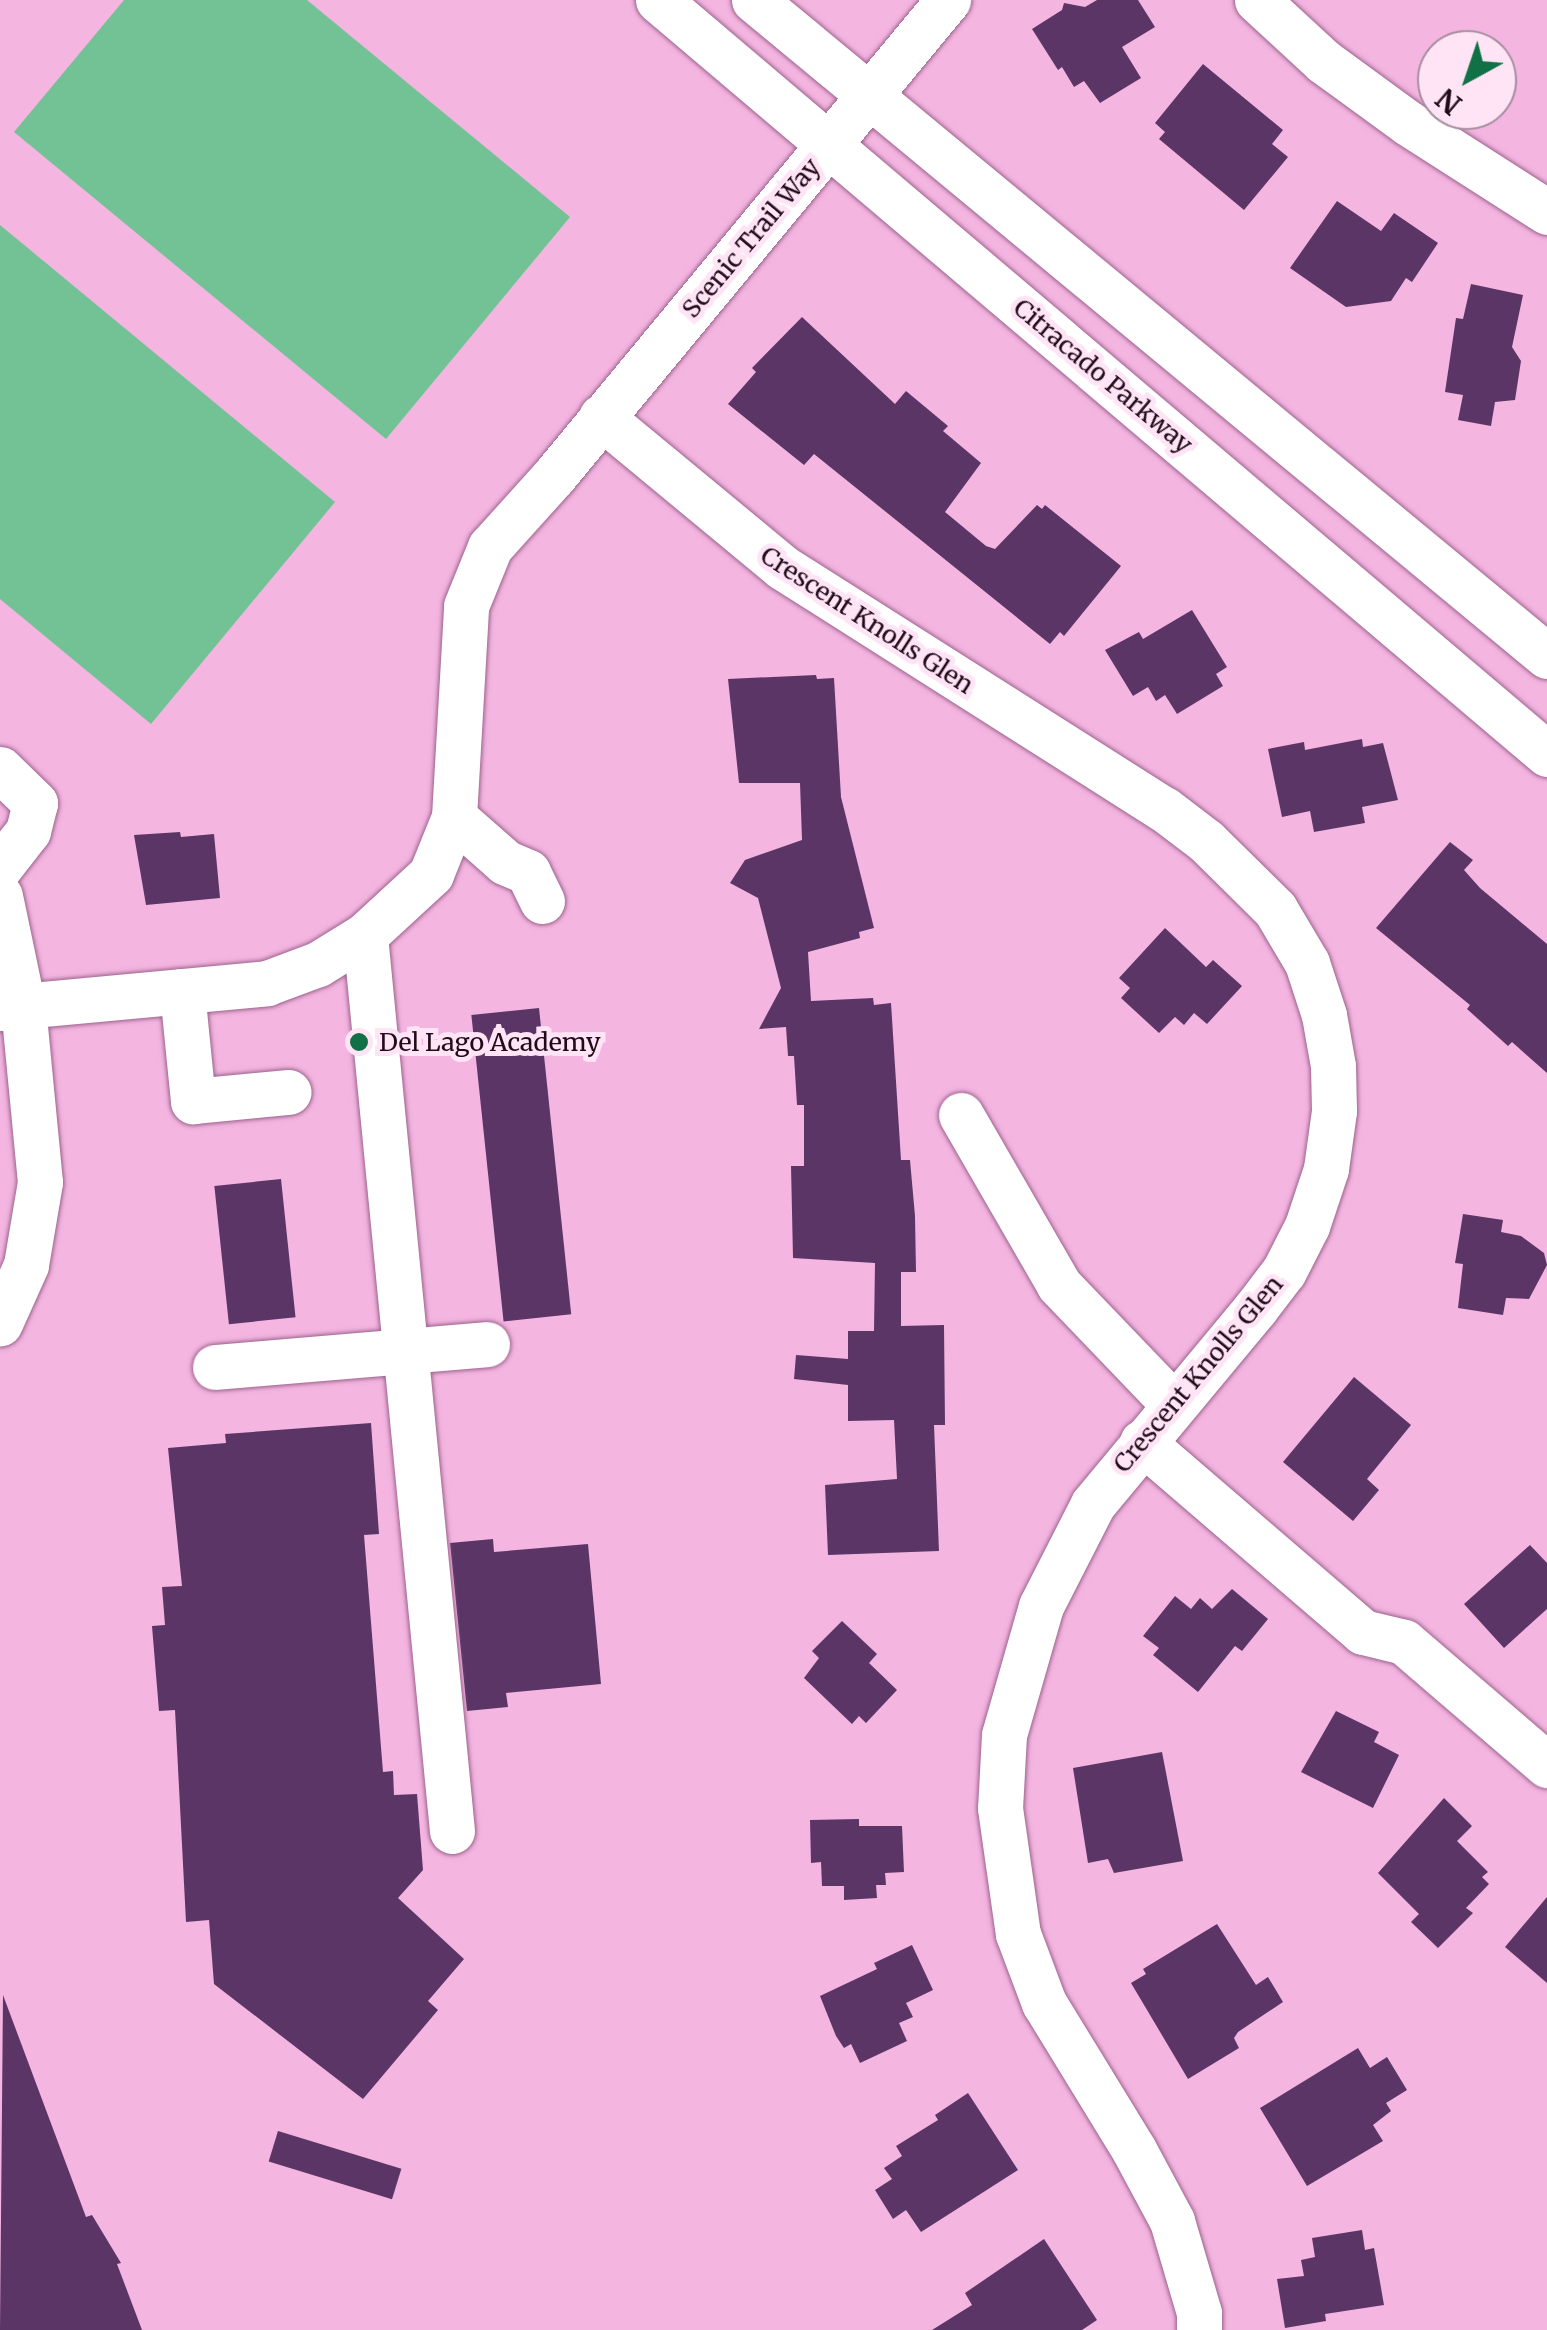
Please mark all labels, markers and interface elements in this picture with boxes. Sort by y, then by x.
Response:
north arrow [1417,30,1517,130]
text: N [1429,81,1469,122]
street label: Scenic Trail Way [676,152,826,324]
street label: Citracado Parkway [1008,293,1198,459]
street label: Crescent Knolls Glen [755,540,979,700]
place label: Del Lago Academy [379,1027,601,1057]
marker: Del Lago Academy [348,1031,370,1053]
street label: Crescent Knolls Glen [1107,1270,1289,1478]

